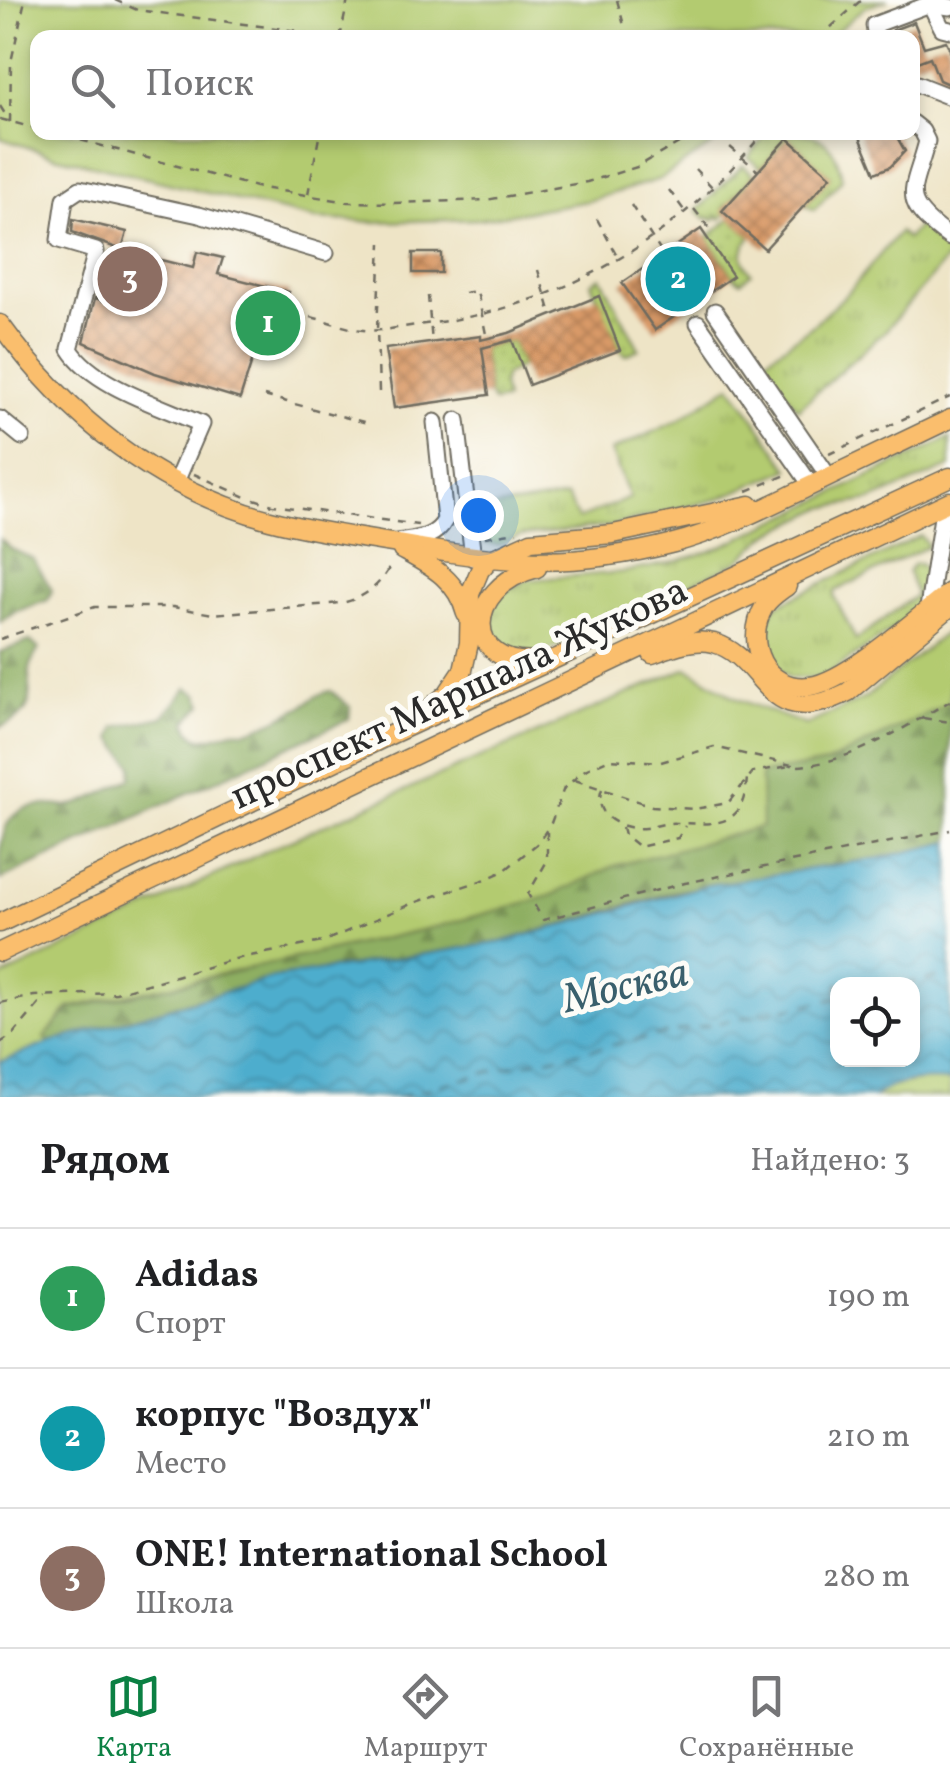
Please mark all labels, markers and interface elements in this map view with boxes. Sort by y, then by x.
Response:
search box [30,30,920,140]
icon: search [65,58,120,113]
text: Поиск [145,59,254,112]
pin: 3 [98,242,162,316]
pin: 2 [646,242,710,316]
pin: 1 [236,286,300,360]
your location [453,490,504,541]
street label: проспект Маршала Жукова [222,564,698,826]
water label: Москва [556,945,695,1031]
map controls [830,977,920,1067]
button: locate [830,977,920,1067]
text: Рядом [40,1133,170,1192]
text: Найдено: 3 [750,1140,910,1184]
text: Adidas [135,1250,258,1303]
text: 1 [66,1276,79,1320]
text: 190 m [826,1276,910,1320]
text: Спорт [135,1303,226,1347]
text: корпус "Воздух" [135,1390,432,1443]
text: 2 [64,1416,81,1460]
text: 210 m [826,1416,910,1460]
text: Место [135,1443,227,1487]
text: ONE! International School [135,1530,608,1583]
text: 3 [64,1556,81,1600]
text: 280 m [823,1556,910,1600]
text: Школа [135,1583,234,1627]
tab: Карта [96,1669,172,1768]
tab: Маршрут [364,1669,487,1768]
tab: Сохранённые [679,1669,854,1768]

